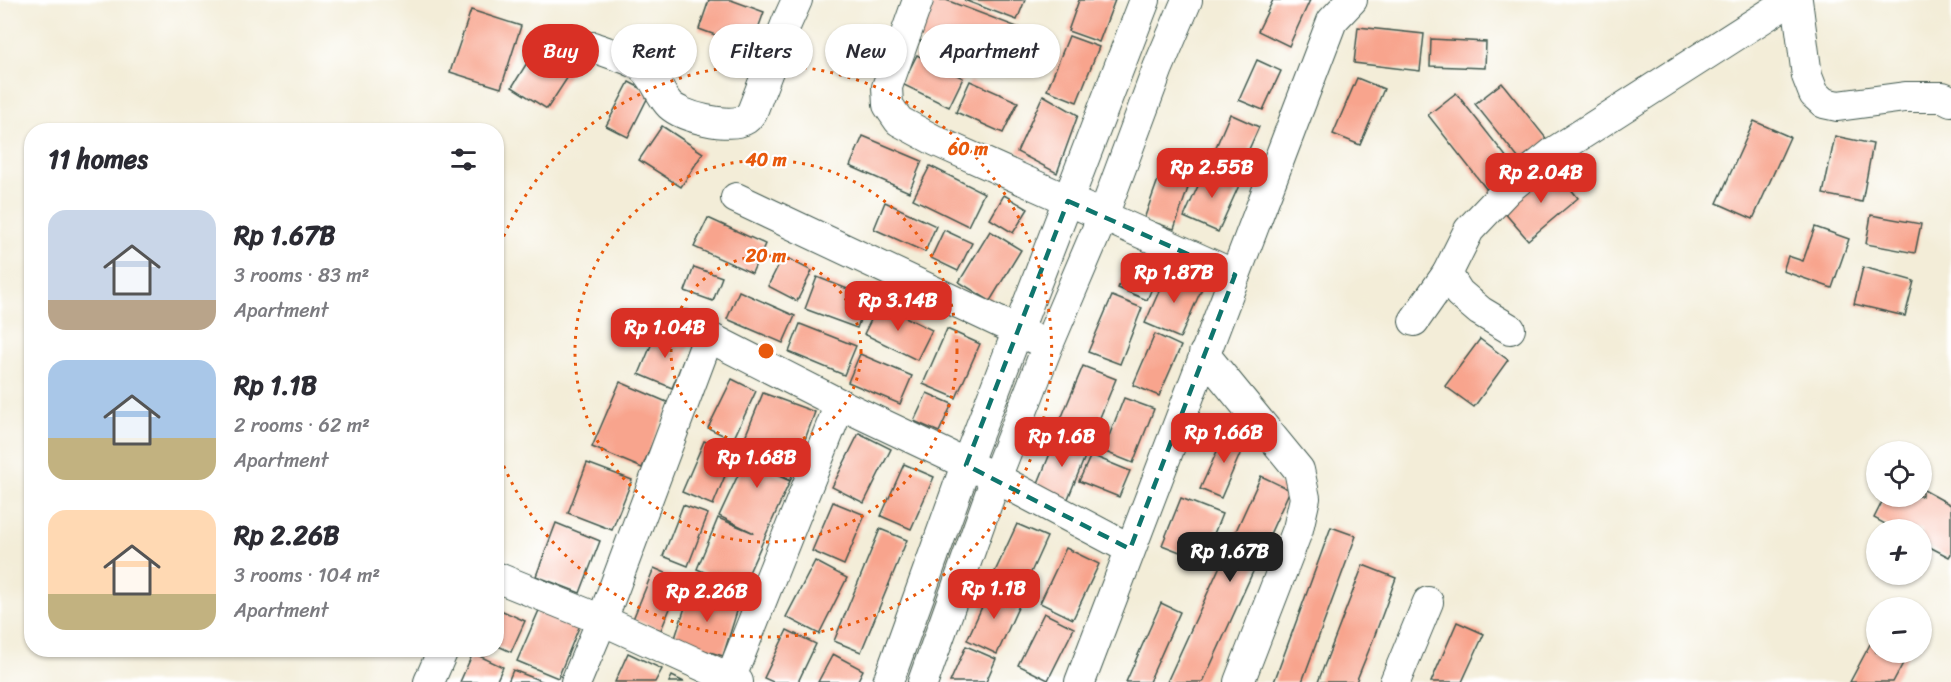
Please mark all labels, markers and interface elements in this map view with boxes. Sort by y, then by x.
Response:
chip: Buy [522,24,599,78]
chip: Rent [611,24,697,78]
chip: Filters [709,24,813,78]
chip: New [825,24,907,78]
chip: Apartment [919,24,1060,78]
text: 60 m [947,133,988,165]
text: 11 homes [48,136,148,182]
icon: filters [447,143,480,176]
text: 40 m [744,144,787,176]
pin: Rp 2.55B [1150,148,1274,199]
text: Rp 2.55B [1171,150,1253,185]
pin: Rp 2.04B [1479,153,1603,204]
text: Rp 2.04B [1499,155,1583,190]
text: Rp 1.67B [234,212,335,258]
icon: home [96,234,168,306]
text: 20 m [745,240,786,272]
pin: Rp 1.87B [1112,253,1236,304]
text: Rp 1.87B [1135,255,1213,290]
text: 3 rooms · 83 m² [234,258,369,293]
pin: Rp 3.14B [836,281,960,332]
text: Rp 3.14B [859,283,937,318]
text: Apartment [234,293,328,328]
pin: Rp 1.04B [603,308,727,359]
text: Rp 1.04B [625,310,705,345]
centre of rings [756,341,776,361]
text: Rp 1.1B [234,362,317,408]
icon: home [96,384,168,456]
text: 2 rooms · 62 m² [234,408,370,443]
pin: Rp 1.66B [1162,413,1286,464]
text: Rp 1.66B [1185,415,1263,450]
pin: Rp 1.6B [1007,417,1117,468]
text: Rp 1.6B [1029,419,1095,454]
pin: Rp 1.68B [695,438,819,489]
text: Rp 1.68B [718,440,796,475]
map controls [1866,441,1932,663]
button: locate [1866,441,1932,507]
text: Apartment [234,443,328,478]
text: Rp 2.26B [234,512,339,558]
button: + [1866,519,1932,585]
pin: Rp 1.67B [1168,532,1292,583]
icon: home [96,534,168,606]
text: Rp 1.67B [1191,534,1269,569]
text: 3 rooms · 104 m² [234,558,380,593]
pin: Rp 1.1B [939,569,1049,620]
text: Rp 1.1B [962,571,1026,606]
pin: Rp 2.26B [645,572,769,623]
text: Rp 2.26B [667,574,748,609]
text: Apartment [234,593,328,628]
button: − [1866,597,1932,663]

